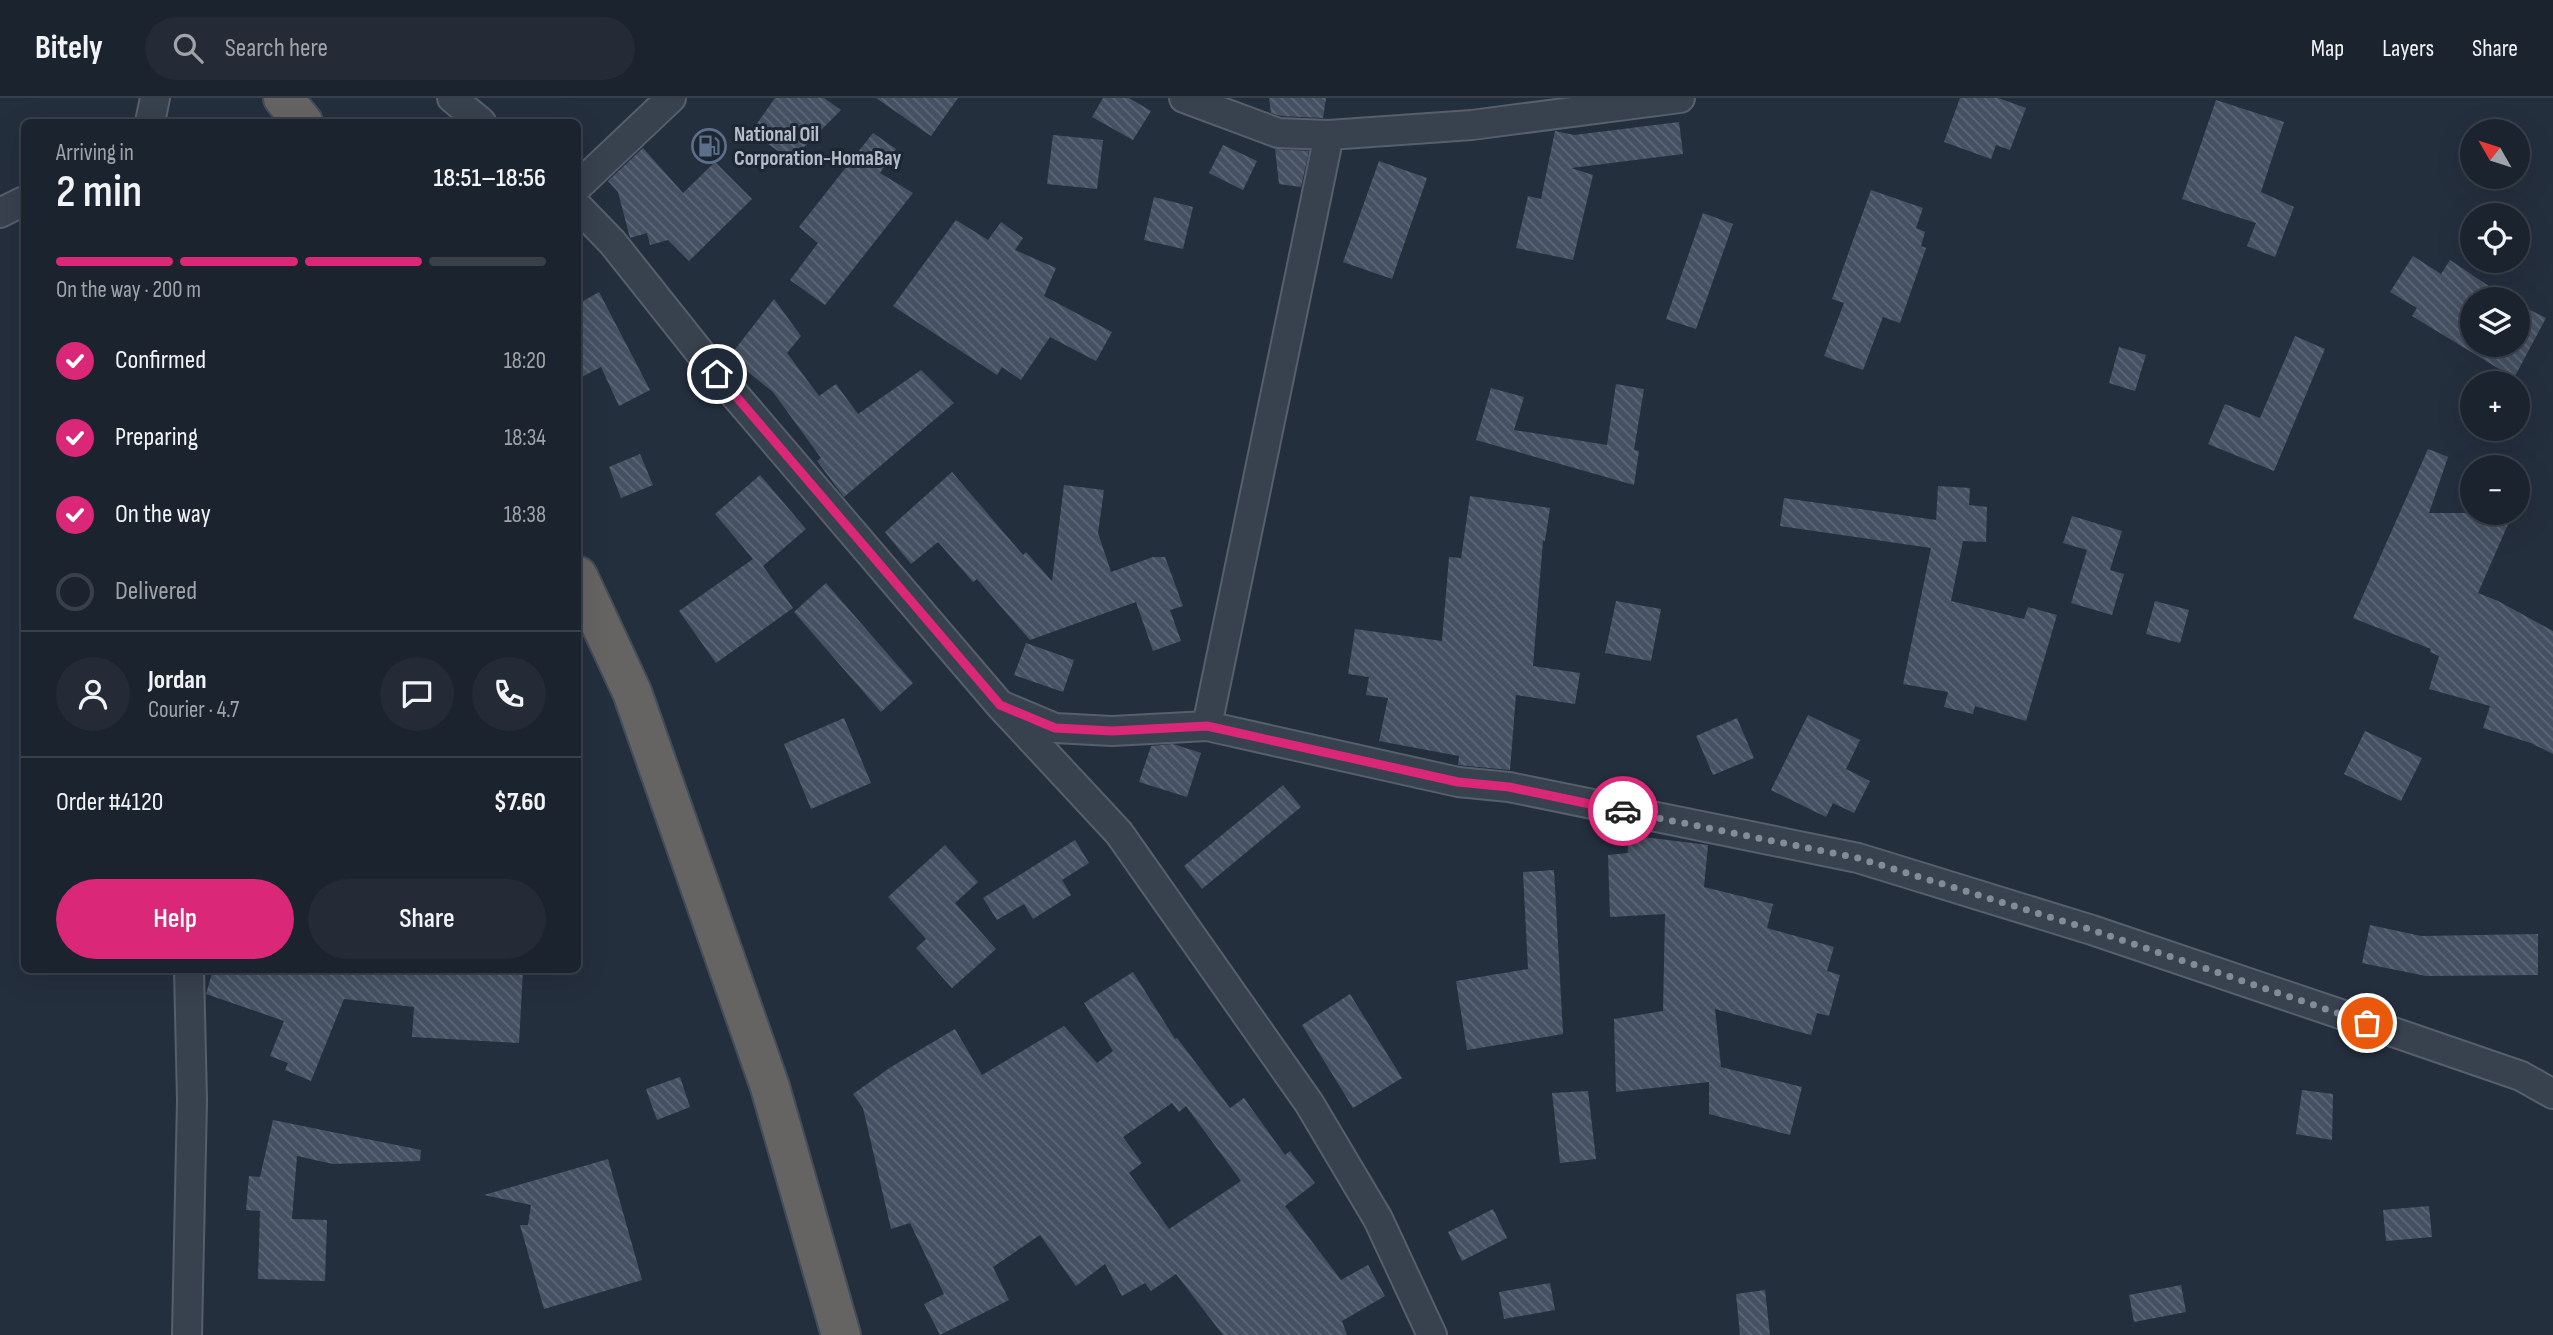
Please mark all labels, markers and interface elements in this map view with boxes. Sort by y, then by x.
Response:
search box [145,17,635,80]
text: Bitely [35,28,103,68]
icon: search [169,29,207,67]
text: Search here [225,33,328,64]
text: Map [2311,34,2344,63]
text: Layers [2382,34,2434,63]
text: Share [2472,34,2518,63]
north arrow [2460,119,2530,189]
map controls [2460,119,2530,525]
place label: National Oil Corporation-HomaBay [734,122,901,171]
fuel station icon: National Oil Corporation-HomaBay [690,127,728,165]
text: Arriving in [56,139,134,167]
text: 18:51–18:56 [433,163,546,194]
text: 2 min [56,165,142,220]
button: locate [2460,203,2530,273]
text: On the way · 200 m [56,276,201,304]
button: layers [2460,287,2530,357]
icon: check [56,342,94,380]
pin [687,344,747,404]
text: Confirmed [115,345,206,376]
text: 18:20 [504,347,546,375]
icon: home [698,355,736,393]
button: + [2460,371,2530,441]
icon: check [56,419,94,457]
text: Preparing [115,422,198,453]
text: 18:34 [504,424,546,452]
button: − [2460,455,2530,525]
icon: check [56,496,94,534]
text: On the way [115,499,211,530]
text: 18:38 [504,501,546,529]
text: Delivered [115,576,197,607]
button: person [56,657,130,731]
button: chat [380,657,454,731]
button: phone [472,657,546,731]
text: Jordan [148,665,206,696]
text: Courier · 4.7 [148,696,239,724]
courier [1588,776,1658,846]
text: Order #4120 [56,787,163,818]
text: $7.60 [494,787,546,818]
icon: car [1604,792,1642,830]
button: Help [56,879,294,959]
button: Share [308,879,546,959]
pin [2337,993,2397,1053]
icon: bag [2348,1004,2386,1042]

